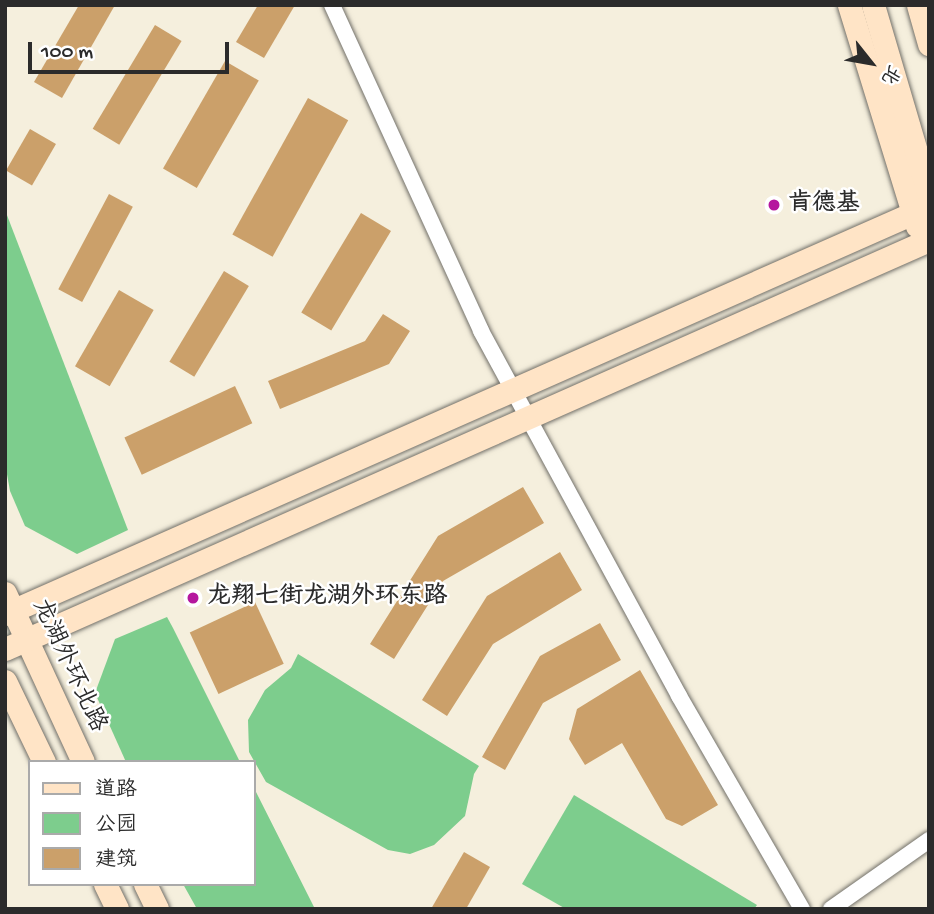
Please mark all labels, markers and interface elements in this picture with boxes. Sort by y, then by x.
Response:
scale bar [32,28,233,72]
north arrow [836,28,906,98]
text: 100 m [41,41,93,66]
text: 北 [875,60,904,88]
place label: 肯德基 [788,191,860,219]
marker: 肯德基 [766,197,782,213]
place label: 龙翔七街龙湖外环东路 [207,584,447,612]
marker: 龙翔七街龙湖外环东路 [185,590,201,606]
street label: 龙湖外环北路 [25,595,111,737]
legend [28,760,256,886]
text: 道路 [95,779,137,804]
text: 公园 [95,814,137,839]
text: 建筑 [95,849,137,874]

